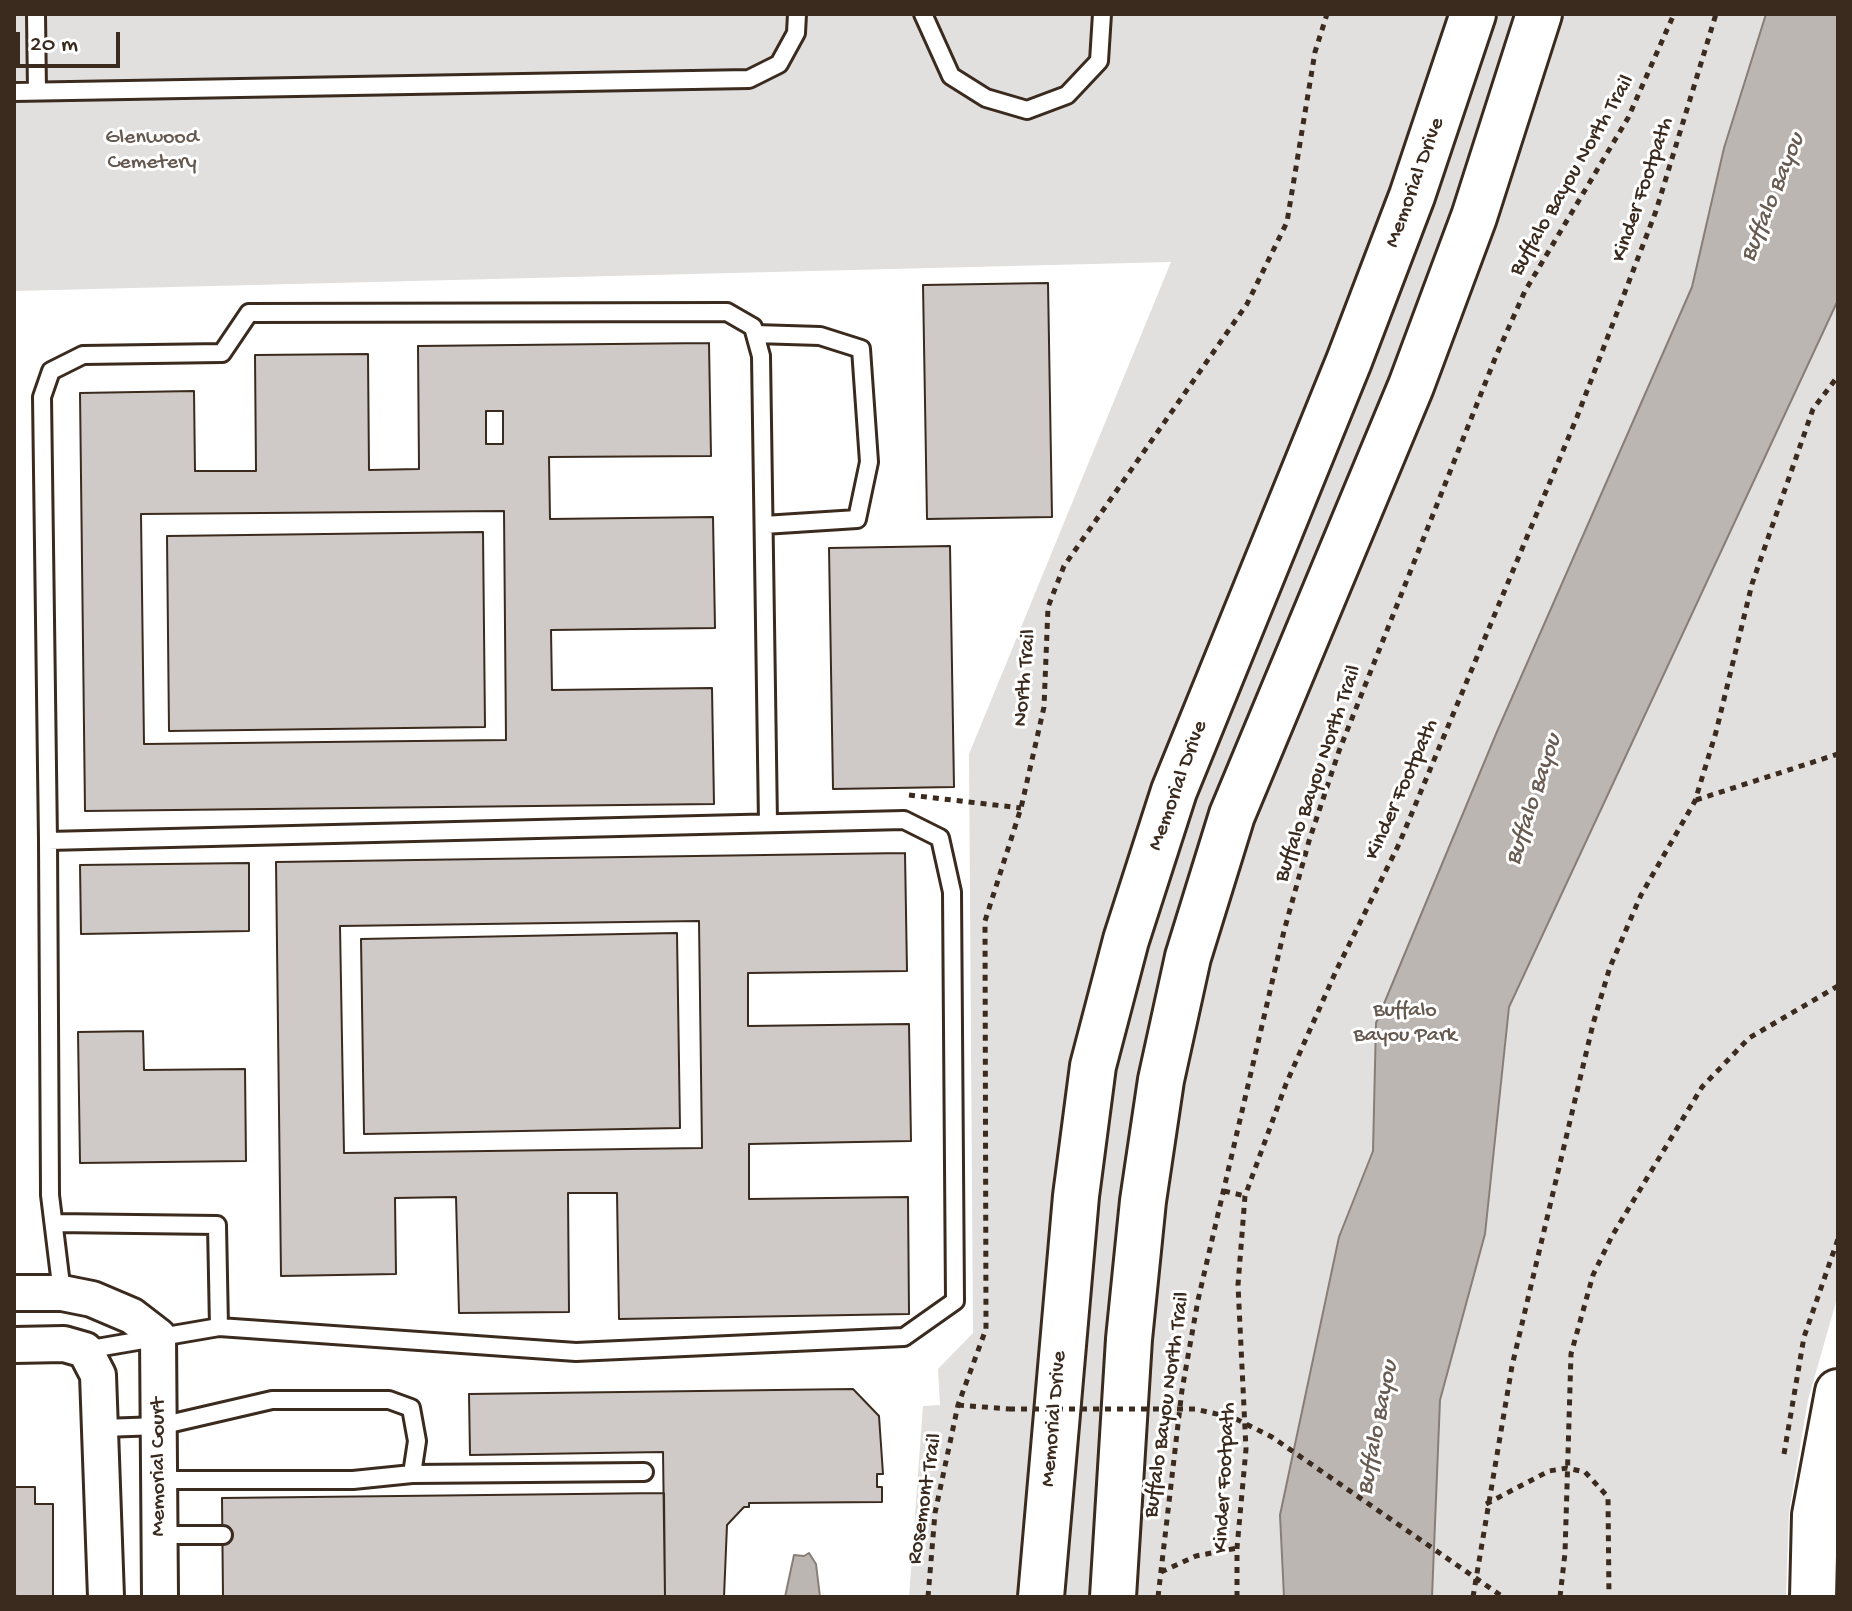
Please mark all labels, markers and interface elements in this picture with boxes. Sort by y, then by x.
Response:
scale bar [20,16,124,66]
text: 20 m [30,31,78,60]
street label: Buffalo Bayou North Trail [1505,71,1641,281]
street label: Memorial Drive [1380,114,1452,252]
street label: Kinder Footpath [1607,114,1681,266]
park label: Glenwood Cemetery [105,126,199,178]
water label: Buffalo Bayou [1735,130,1813,266]
street label: North Trail [1009,628,1043,728]
street label: Buffalo Bayou North Trail [1269,662,1369,886]
street label: Kinder Footpath [1360,715,1446,865]
street label: Memorial Drive [1143,717,1215,855]
water label: Buffalo Bayou [1500,731,1570,869]
park label: Buffalo Bayou Park [1353,999,1457,1050]
street label: Buffalo Bayou North Trail [1139,1290,1197,1520]
street label: Memorial Drive [1036,1350,1074,1488]
water label: Buffalo Bayou [1352,1358,1406,1498]
street label: Memorial Court [147,1398,173,1536]
street label: Kinder Footpath [1209,1402,1243,1554]
street label: Rosemont Trail [903,1432,949,1566]

